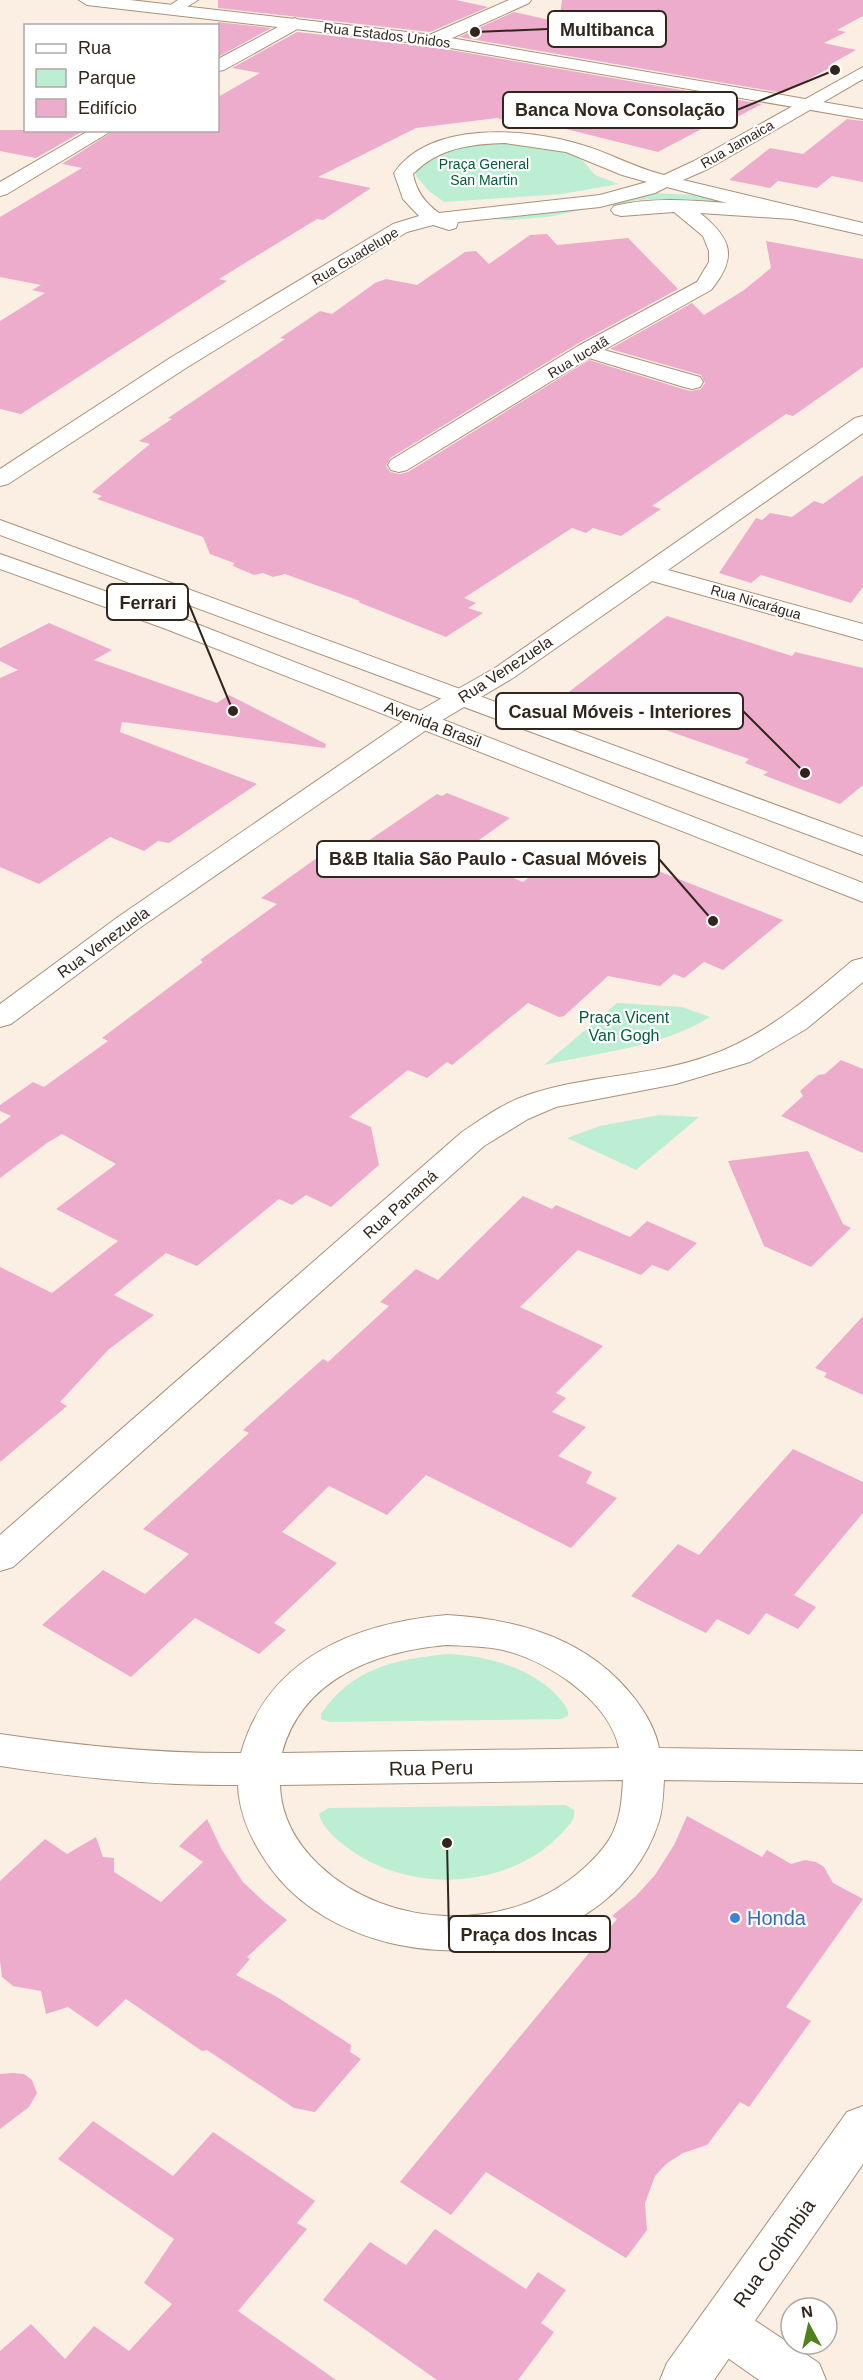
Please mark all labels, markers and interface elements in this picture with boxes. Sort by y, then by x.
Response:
callout: Multibanca [548,11,666,47]
street label: Rua Estados Unidos [323,19,451,51]
text: Multibanca [560,20,655,40]
legend [24,24,219,132]
text: Rua [78,38,112,58]
text: Parque [78,68,136,88]
callout: Banca Nova Consolação [503,92,737,128]
text: Edifício [78,98,137,118]
text: Banca Nova Consolação [515,100,725,120]
street label: Rua Jamaica [698,117,777,171]
park label: Praça General San Martin [439,156,529,188]
street label: Rua Guadelupe [309,224,401,288]
street label: Rua Iucatã [545,333,611,381]
street label: Rua Nicarágua [709,581,803,623]
callout: Ferrari [107,584,188,620]
text: Ferrari [119,593,177,613]
street label: Rua Venezuela [455,633,555,706]
callout: Casual Móveis - Interiores [496,693,743,729]
street label: Avenida Brasil [382,698,483,751]
text: Casual Móveis - Interiores [508,702,732,722]
callout: B&B Italia São Paulo - Casual Móveis [317,841,659,877]
text: B&B Italia São Paulo - Casual Móveis [329,849,647,869]
street label: Rua Venezuela [54,904,152,981]
park label: Praça Vicent Van Gogh [579,1009,670,1044]
street label: Rua Panamá [360,1167,441,1242]
street label: Rua Peru [389,1756,473,1780]
place label: Honda [747,1907,807,1929]
marker: Honda [728,1911,742,1925]
callout: Praça dos Incas [449,1916,610,1952]
text: Praça dos Incas [460,1925,598,1945]
street label: Rua Colômbia [729,2194,820,2311]
north arrow [779,2296,839,2356]
text: N [800,2302,814,2321]

